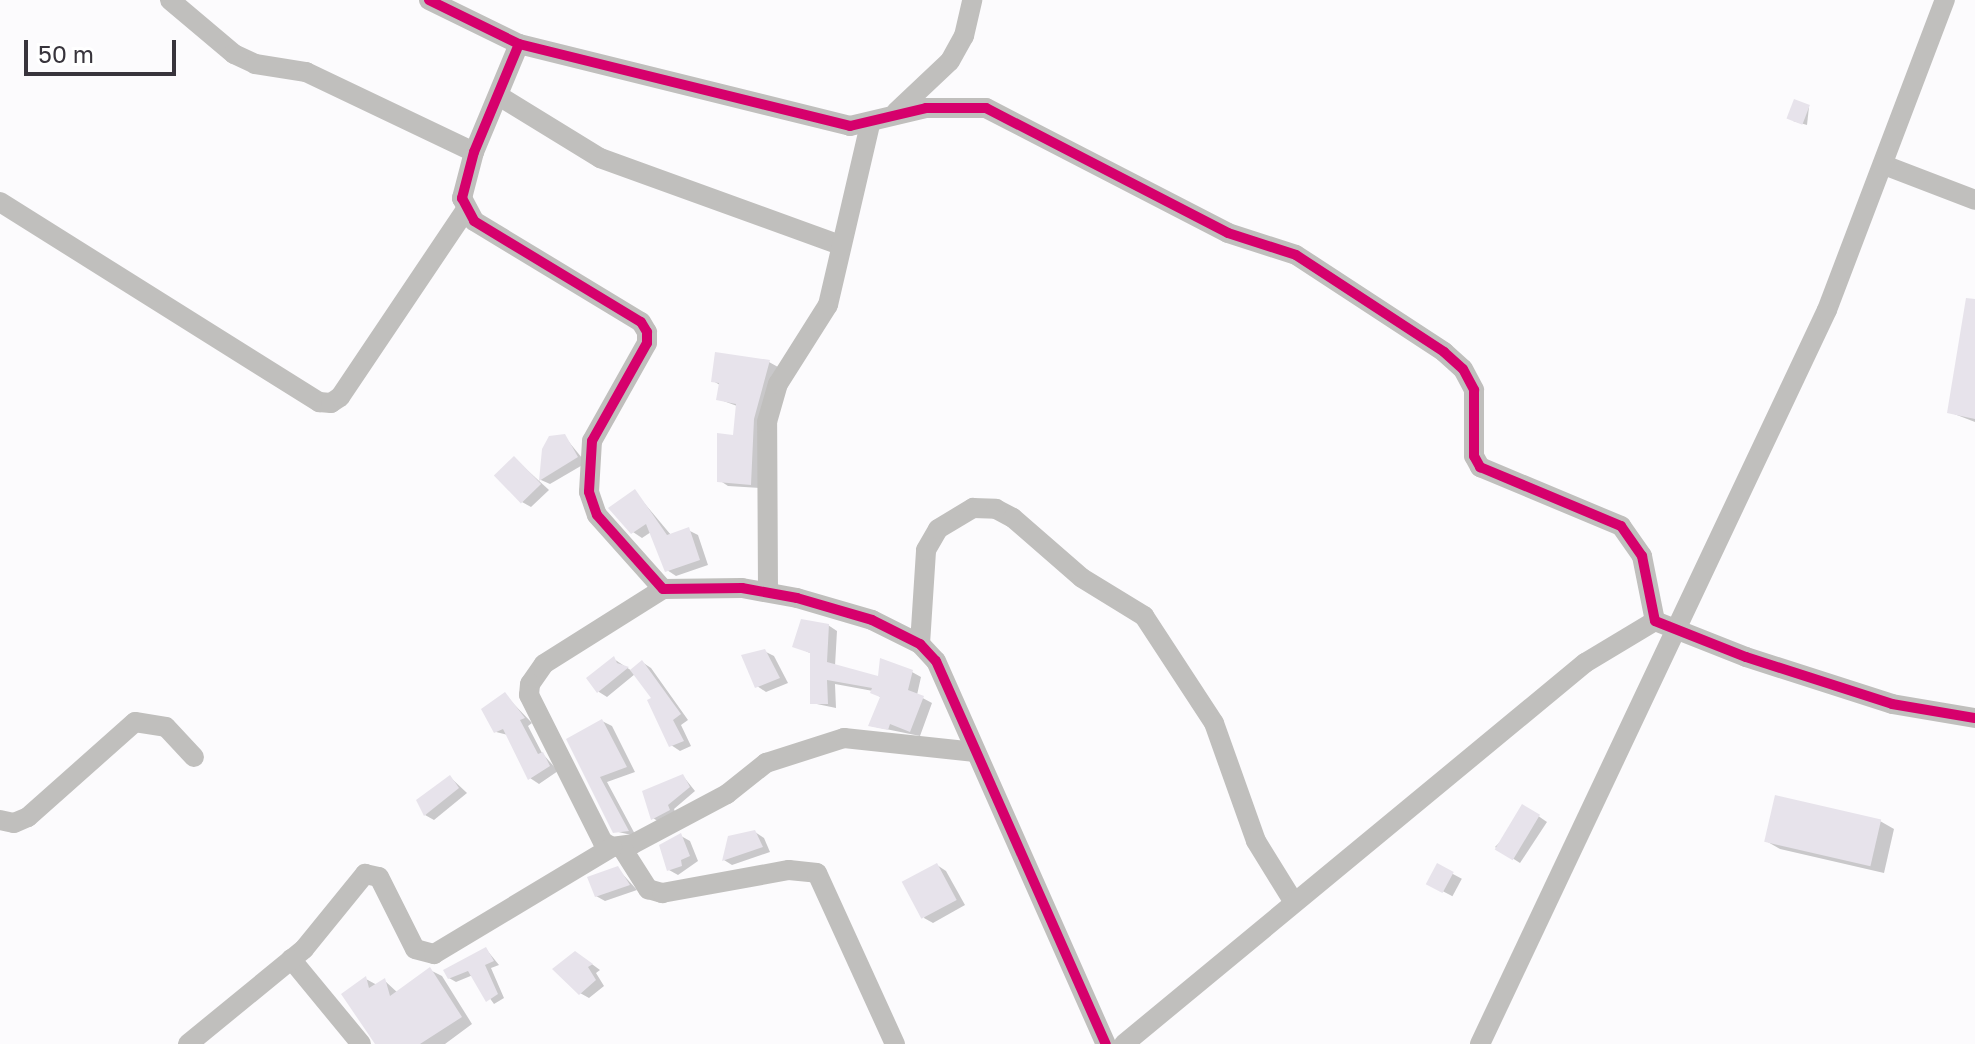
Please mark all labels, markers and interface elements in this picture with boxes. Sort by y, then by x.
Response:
scale bar [28,24,180,74]
text: 50 m [38,39,94,68]

